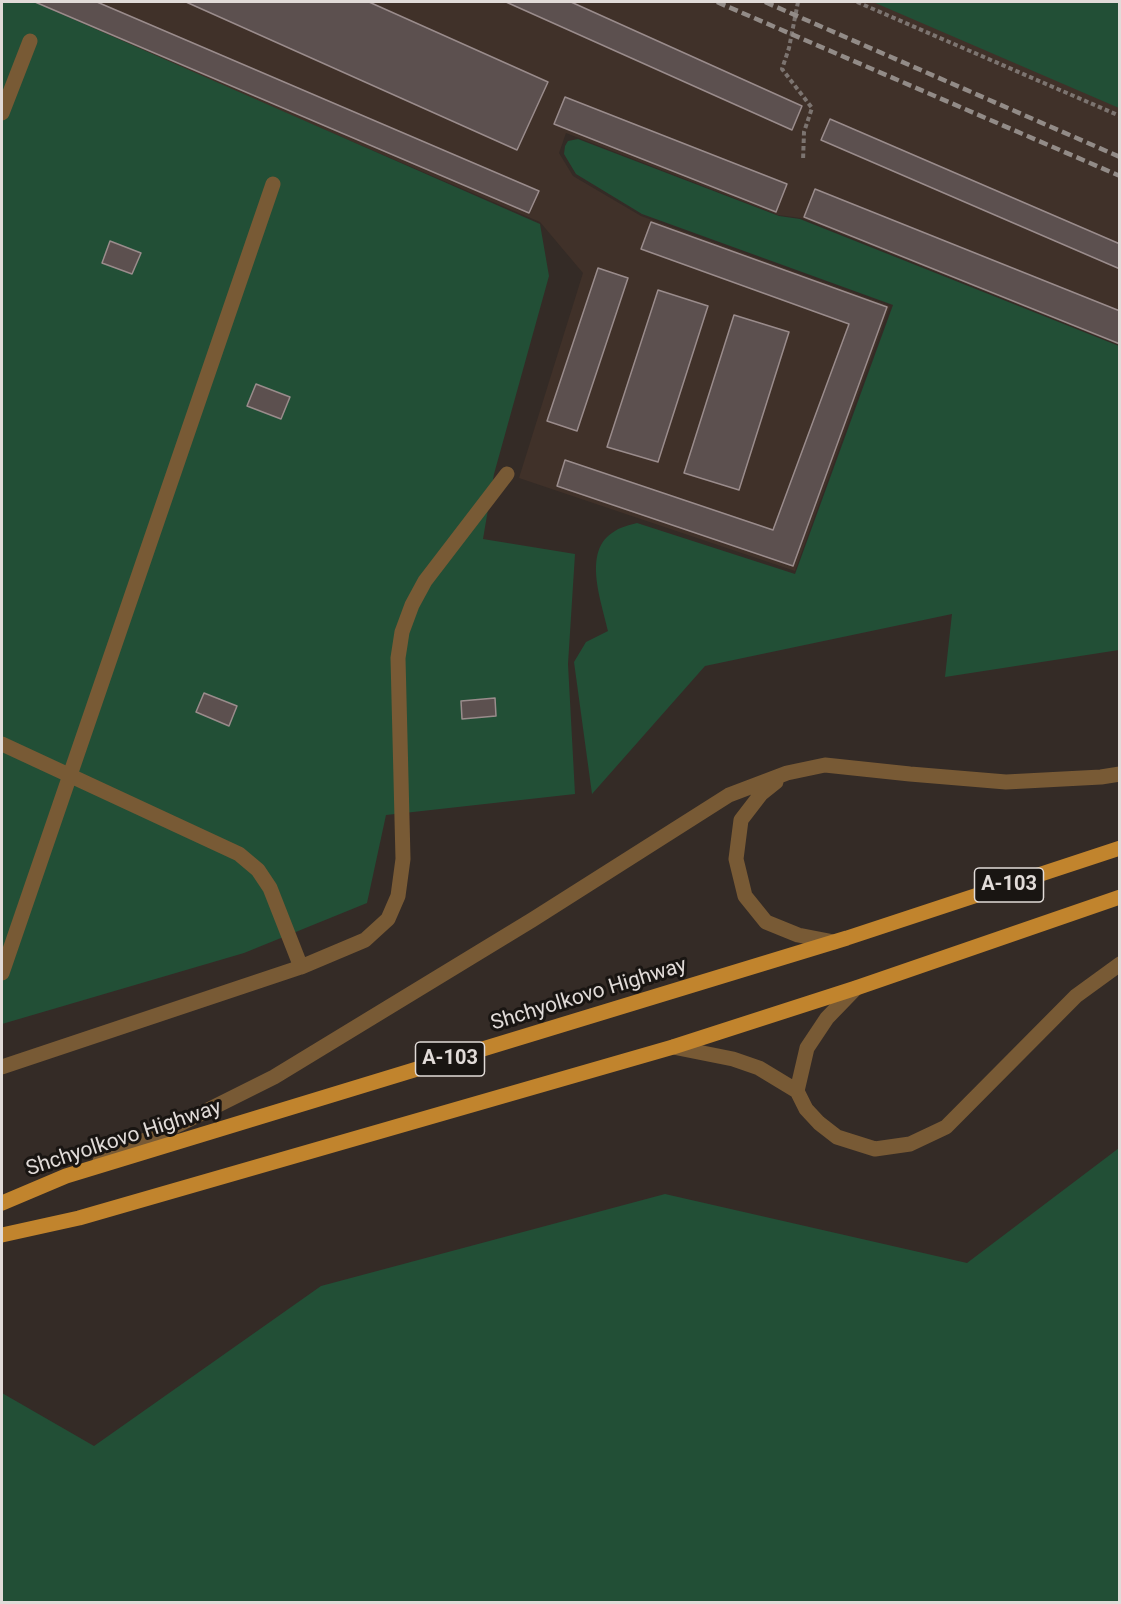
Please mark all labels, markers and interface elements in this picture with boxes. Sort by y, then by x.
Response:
road number: А-103 [974,868,1044,902]
street label: Shchyolkovo Highway [488,953,690,1037]
road number: А-103 [416,1042,484,1076]
street label: Shchyolkovo Highway [23,1096,225,1182]

